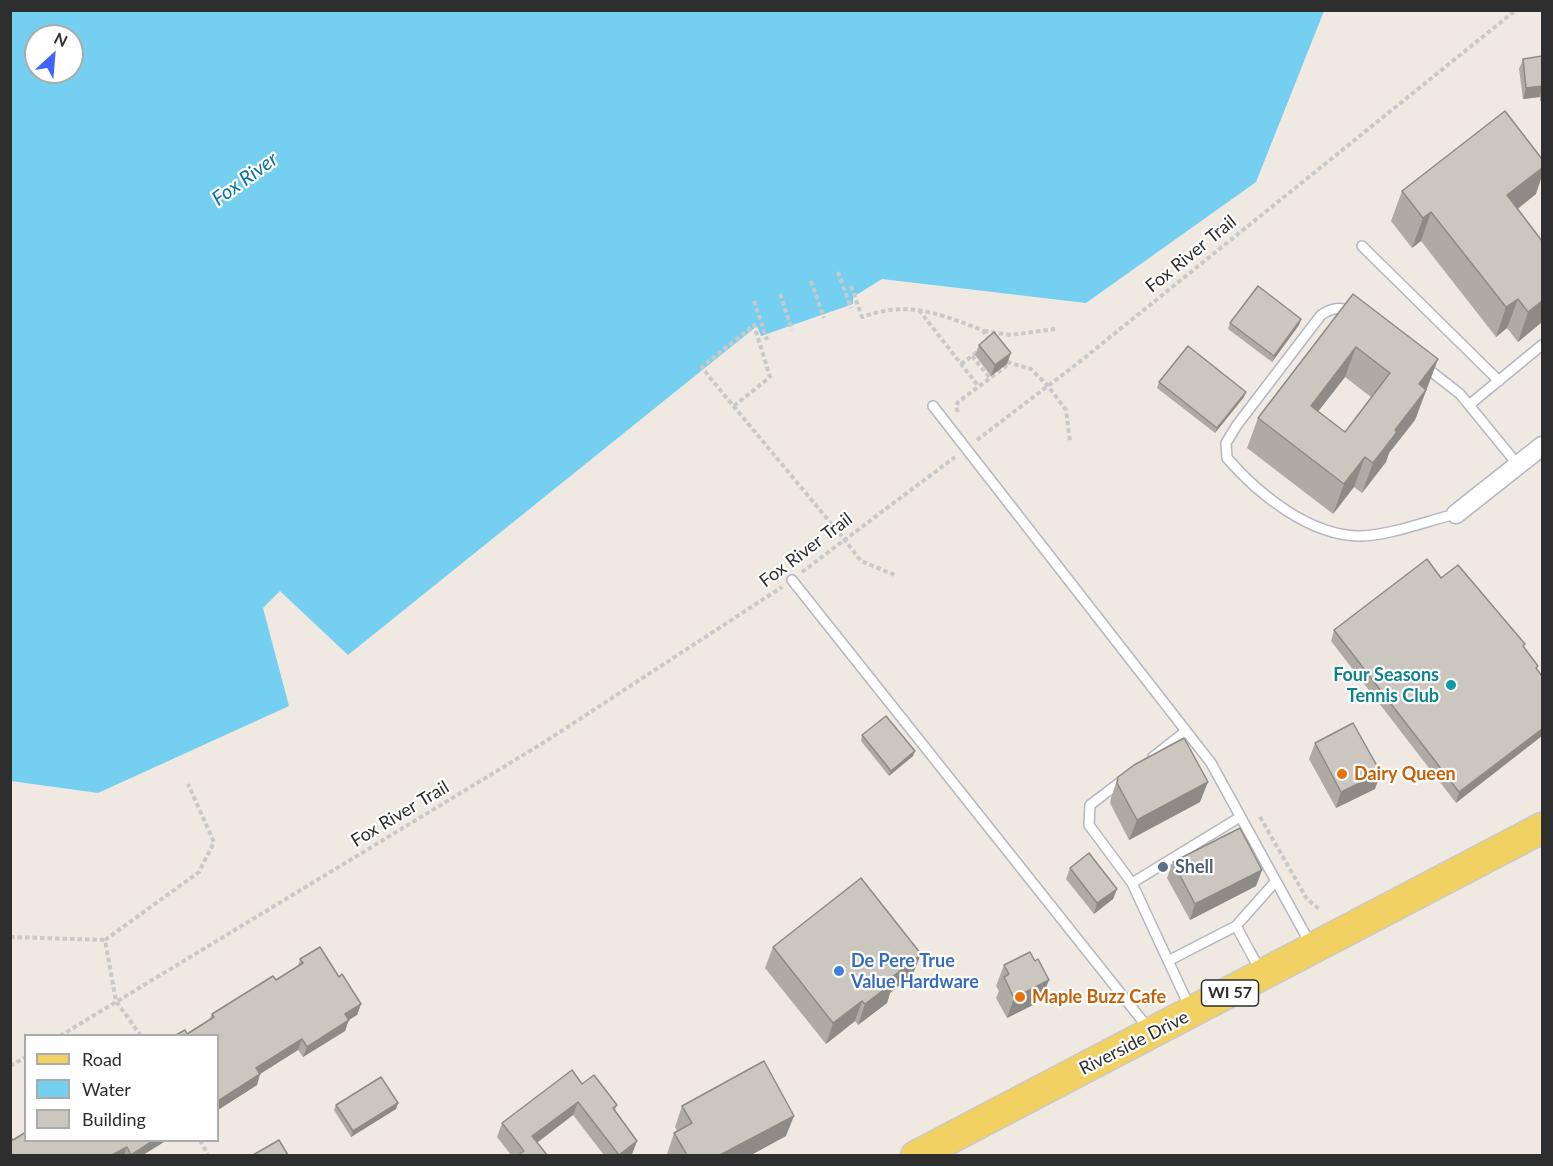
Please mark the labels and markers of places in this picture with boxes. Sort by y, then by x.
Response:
place label: Four Seasons Tennis Club [1333,664,1439,706]
marker: Four Seasons Tennis Club [1444,678,1458,692]
place label: Dairy Queen [1354,763,1456,785]
marker: Dairy Queen [1335,767,1349,781]
place label: Shell [1175,856,1213,878]
marker: Shell [1156,860,1170,874]
place label: De Pere True Value Hardware [851,950,979,992]
marker: De Pere True Value Hardware [832,964,846,978]
place label: Maple Buzz Cafe [1032,986,1166,1008]
marker: Maple Buzz Cafe [1013,990,1027,1004]

